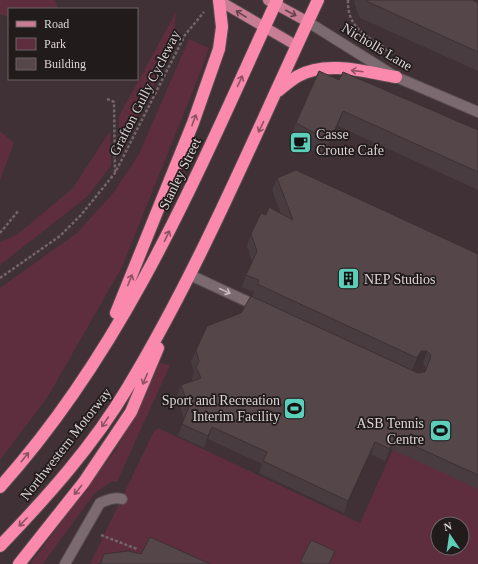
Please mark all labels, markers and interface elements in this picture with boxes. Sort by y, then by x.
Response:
legend [8,8,138,80]
one-way arrow [236,10,247,19]
one-way arrow [285,10,297,17]
text: Road [44,17,69,31]
street label: Nicholls Lane [339,20,415,74]
street label: Grafton Gully Cycleway [107,28,183,158]
text: Park [44,37,66,51]
text: Building [44,57,86,71]
one-way arrow [351,67,364,75]
one-way arrow [237,75,244,87]
one-way arrow [191,115,199,127]
one-way arrow [257,120,264,132]
place label: Casse Croute Cafe [316,127,384,158]
cafe icon: Casse Croute Cafe [288,129,314,155]
street label: Stanley Street [156,135,204,212]
one-way arrow [164,230,171,242]
building icon: NEP Studios [336,266,362,292]
place label: NEP Studios [364,272,435,287]
one-way arrow [126,274,134,286]
one-way arrow [219,288,231,295]
one-way arrow [140,372,148,384]
street label: Northwestern Motorway [18,385,114,503]
place label: Sport and Recreation Interim Facility [162,393,280,424]
sports icon: Sport and Recreation Interim Facility [282,395,308,421]
one-way arrow [101,416,109,427]
place label: ASB Tennis Centre [356,416,424,447]
sports icon: ASB Tennis Centre [427,418,453,444]
one-way arrow [20,452,29,463]
one-way arrow [74,485,83,495]
north arrow [430,516,470,556]
one-way arrow [18,517,28,527]
text: N [443,520,453,533]

